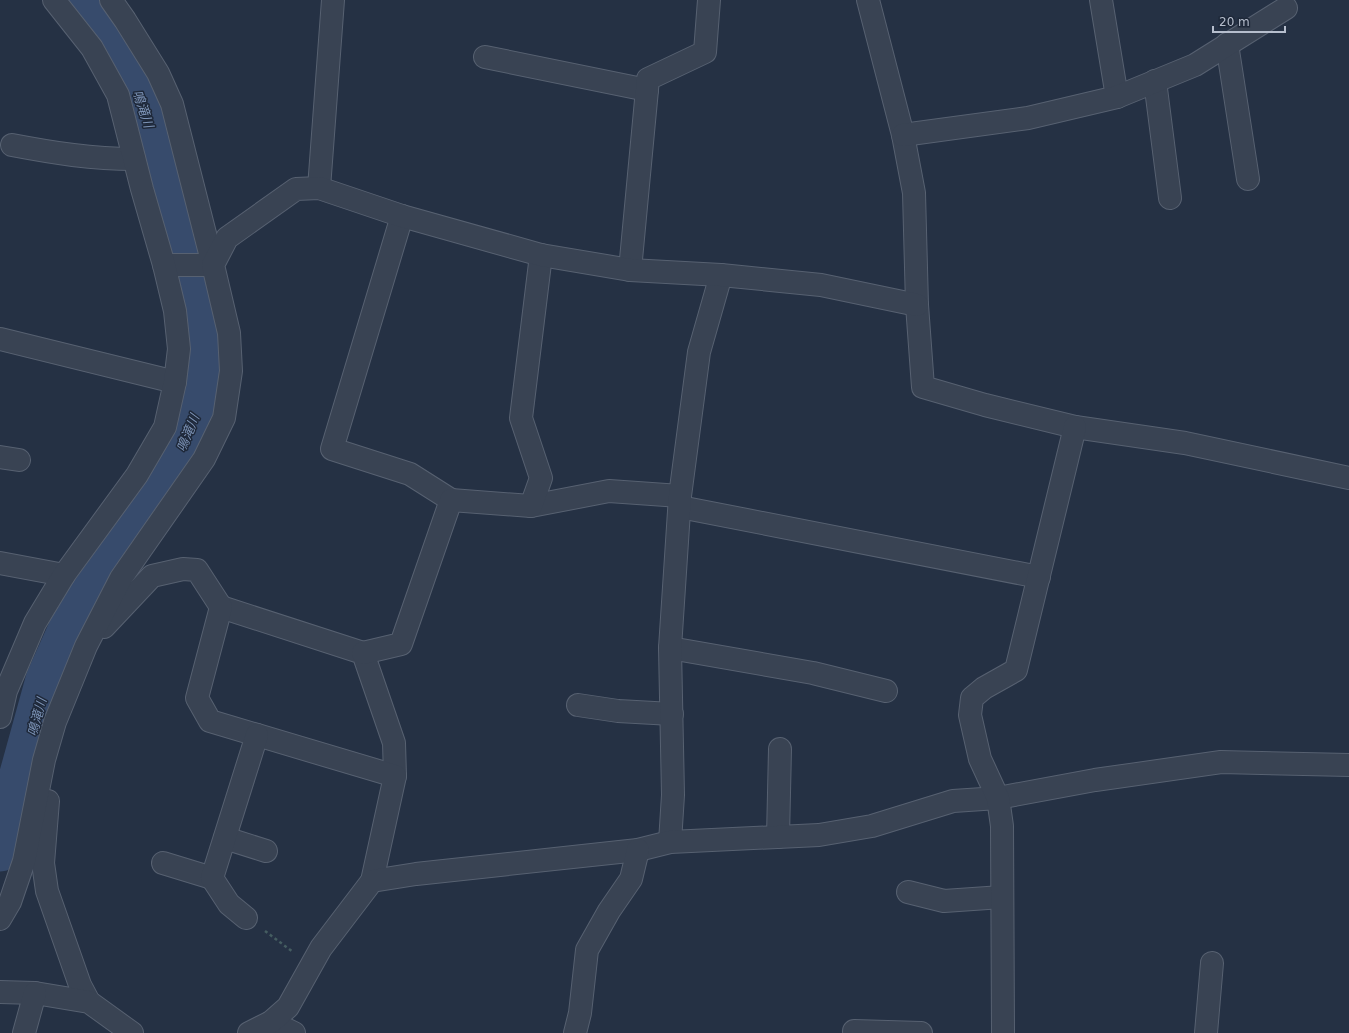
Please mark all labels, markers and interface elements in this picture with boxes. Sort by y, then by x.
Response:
scale bar [1213,8,1285,34]
text: 20 m [1219,15,1250,29]
water label: 鳴滝川 [130,88,157,132]
water label: 鳴滝川 [174,410,203,454]
water label: 鳴滝川 [25,694,50,738]

